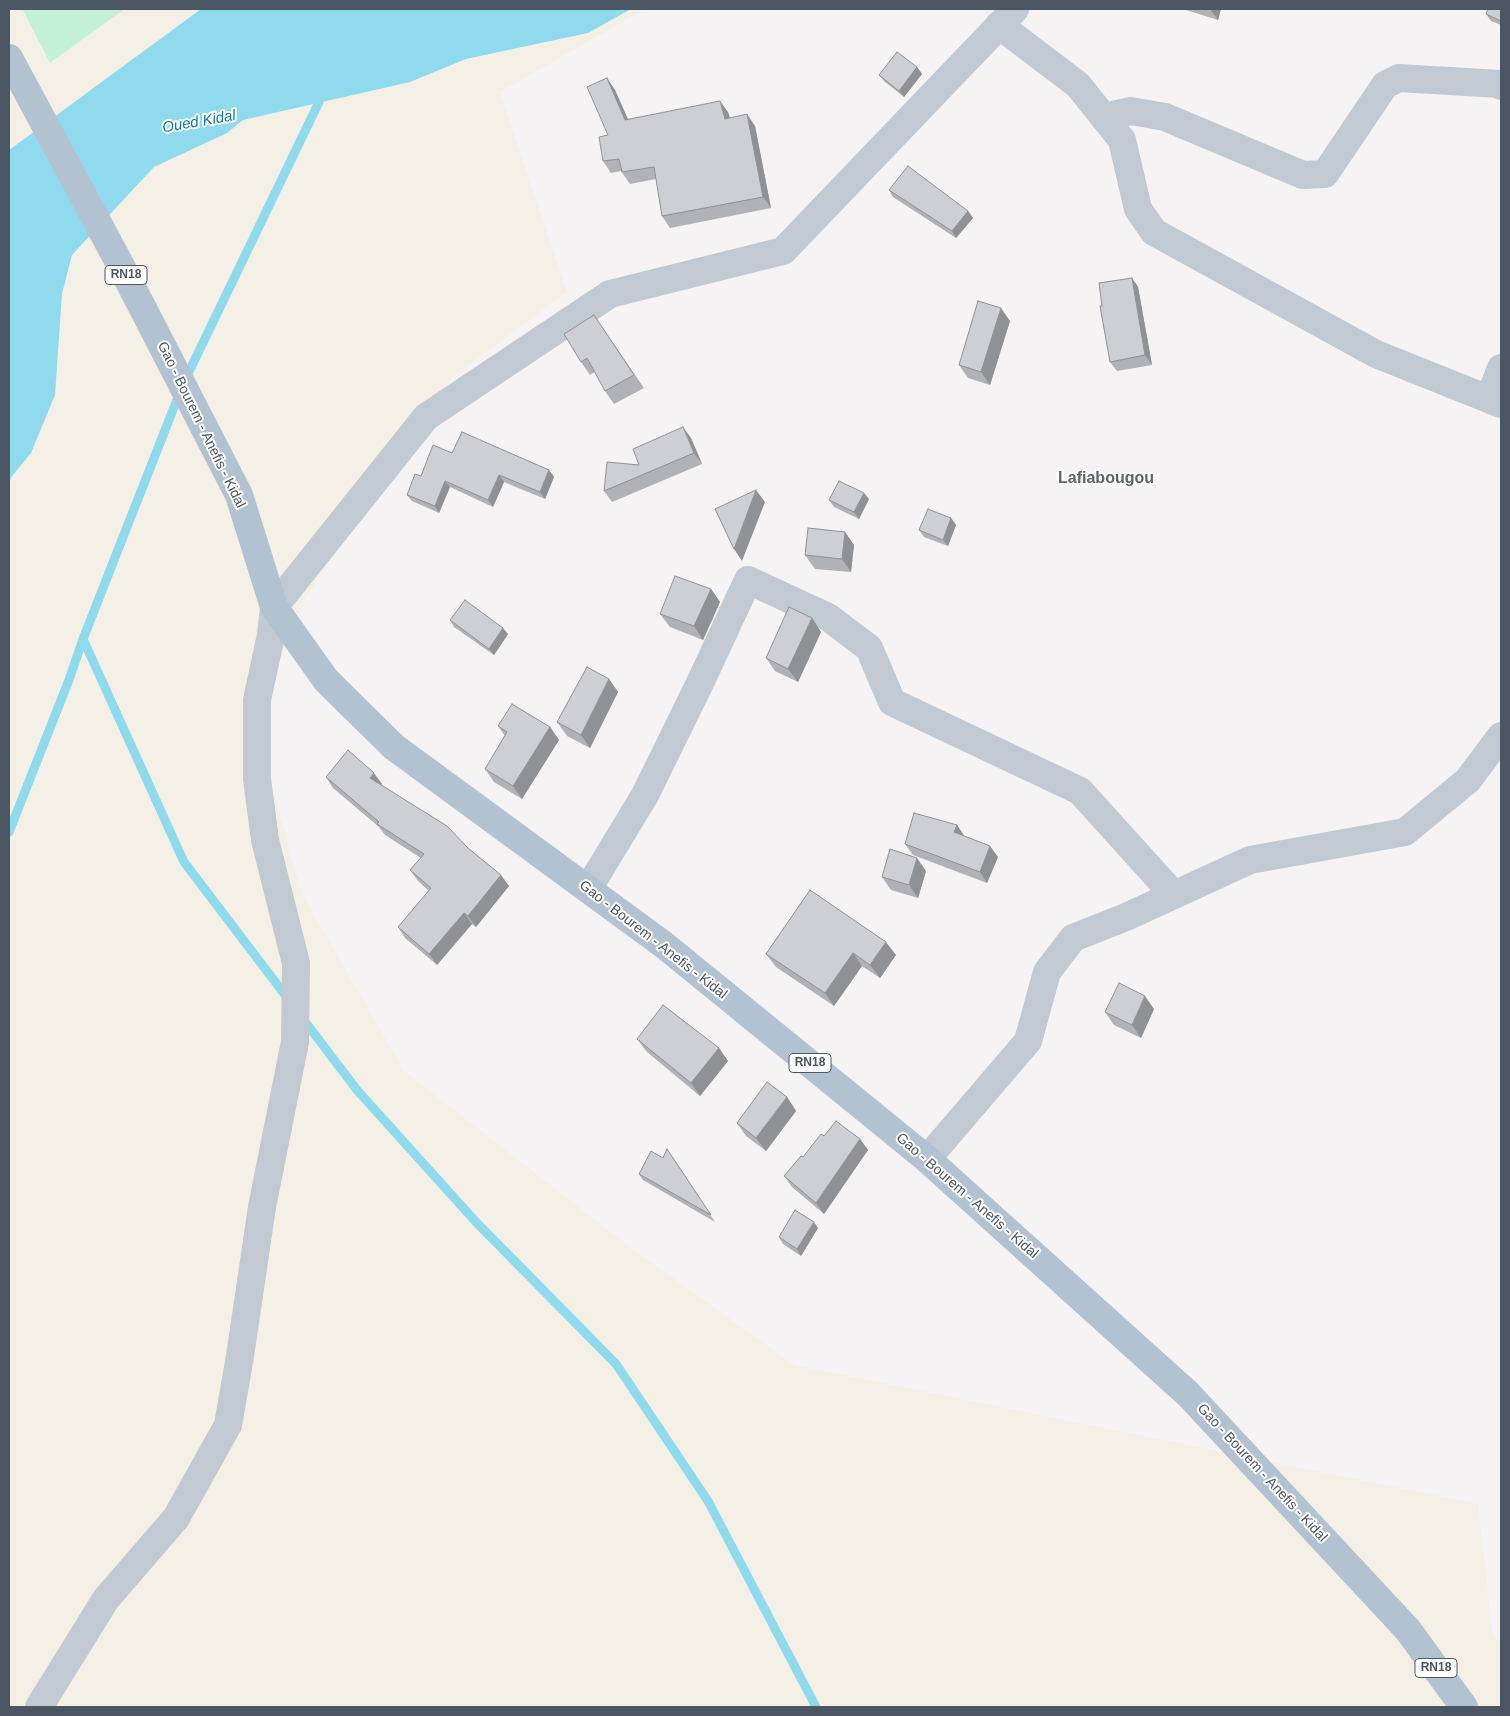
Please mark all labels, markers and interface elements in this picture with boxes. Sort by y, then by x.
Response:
water label: Oued Kidal [161,107,237,137]
road number: RN18 [105,266,147,284]
street label: Gao - Bourem - Anefis - Kidal [153,339,249,511]
district label: Lafiabougou [1058,469,1154,489]
street label: Gao - Bourem - Anefis - Kidal [576,877,730,1003]
road number: RN18 [789,1054,831,1072]
street label: Gao - Bourem - Anefis - Kidal [892,1130,1042,1262]
street label: Gao - Bourem - Anefis - Kidal [1194,1400,1330,1546]
road number: RN18 [1415,1659,1457,1678]

